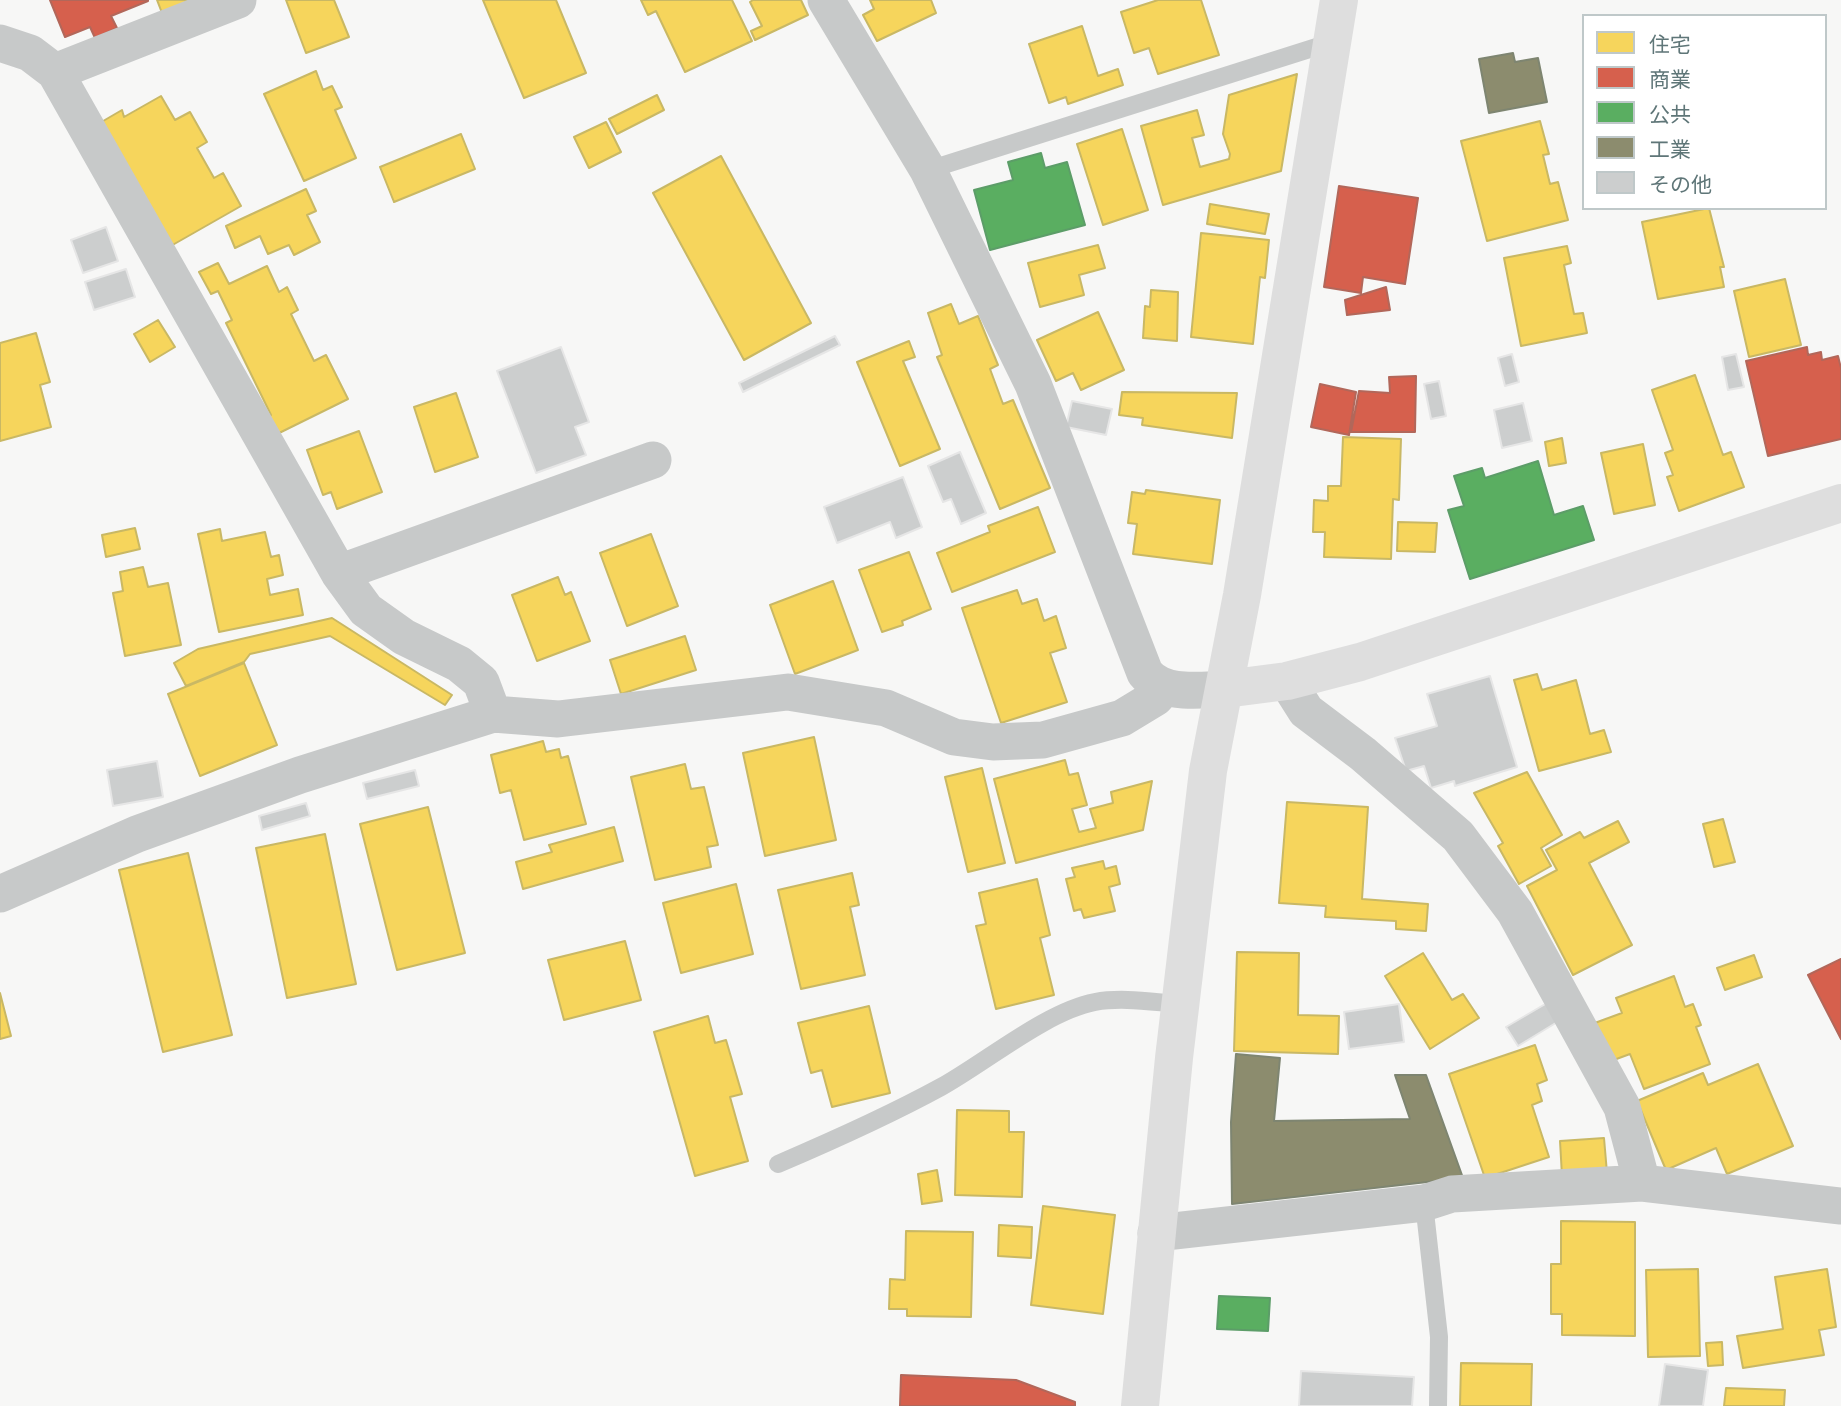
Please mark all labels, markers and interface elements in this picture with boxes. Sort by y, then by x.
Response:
legend [1582,14,1827,210]
text: 住宅 [1649,32,1691,58]
text: 商業 [1649,67,1691,93]
text: 公共 [1649,102,1691,128]
text: 工業 [1649,137,1691,163]
text: その他 [1649,172,1712,198]

